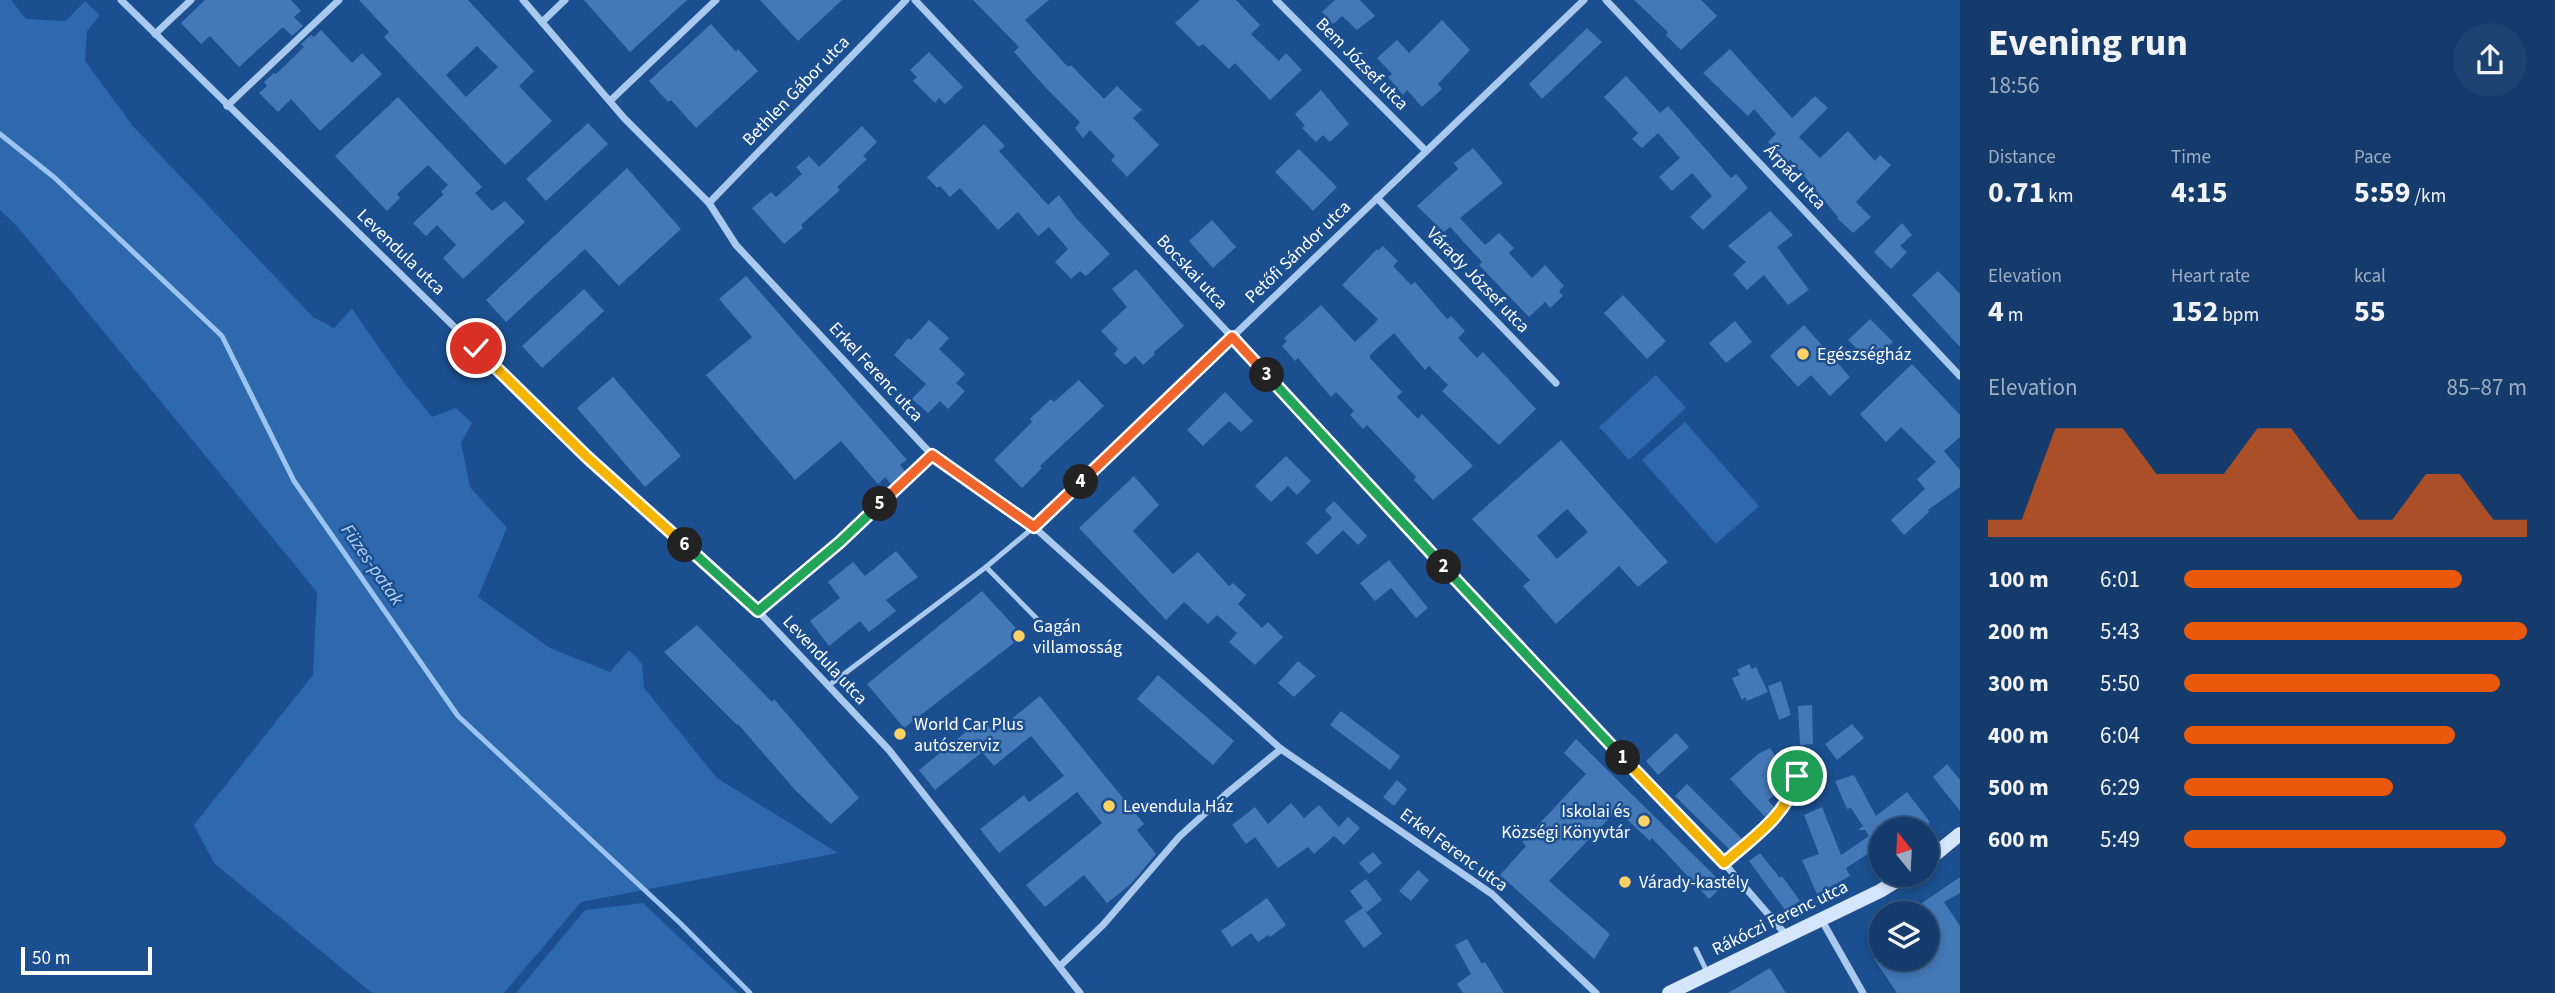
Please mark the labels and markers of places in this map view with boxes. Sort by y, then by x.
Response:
pin [446,318,506,378]
place label: Egészségház [1817,342,1912,367]
marker: Egészségház [1795,346,1811,362]
pin: 3 [1250,358,1284,392]
pin: 4 [1064,464,1098,500]
pin: 5 [862,486,898,522]
pin: 6 [668,528,702,562]
pin: 2 [1426,550,1462,584]
place label: Gagán villamosság [1033,614,1122,660]
marker: Gagán villamosság [1011,628,1027,644]
place label: World Car Plus autószerviz [914,712,1024,758]
marker: World Car Plus autószerviz [892,726,908,742]
pin: 1 [1606,740,1640,776]
pin [1767,746,1827,806]
place label: Levendula Ház [1123,794,1234,819]
marker: Levendula Ház [1101,798,1117,814]
place label: Iskolai és Községi Könyvtár [1501,799,1631,845]
marker: Iskolai és Községi Könyvtár [1636,813,1652,829]
place label: Várady-kastély [1639,870,1749,895]
marker: Várady-kastély [1617,874,1633,890]

